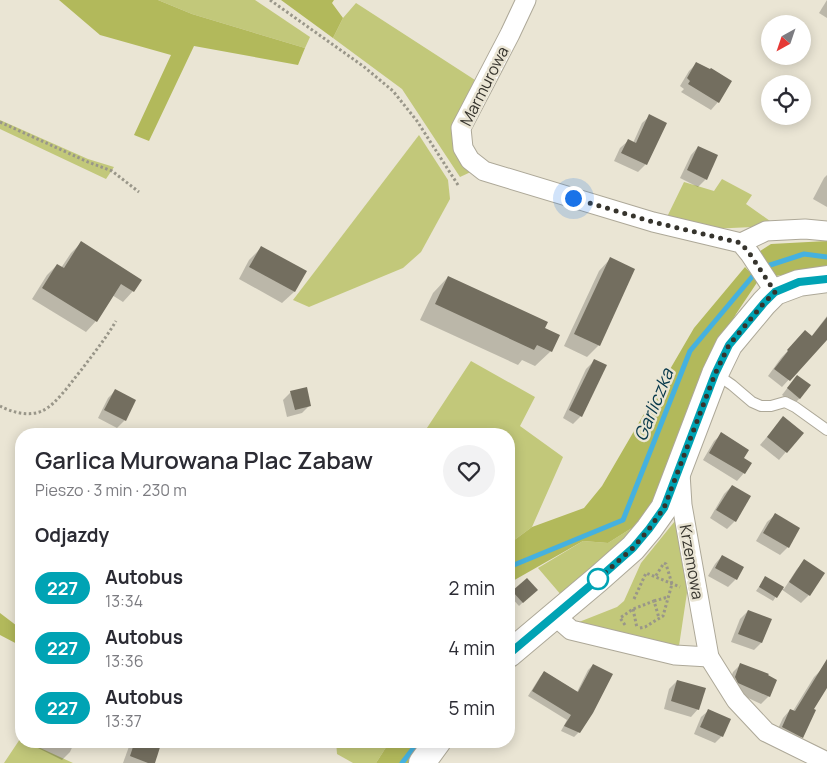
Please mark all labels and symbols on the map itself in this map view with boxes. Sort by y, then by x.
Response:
north arrow [761,15,811,65]
street label: Marmurowa [455,42,513,130]
your location [561,186,586,211]
water label: Garliczka [628,364,679,444]
street label: Krzemowa [675,523,709,601]
unlabelled marker [587,568,609,590]

